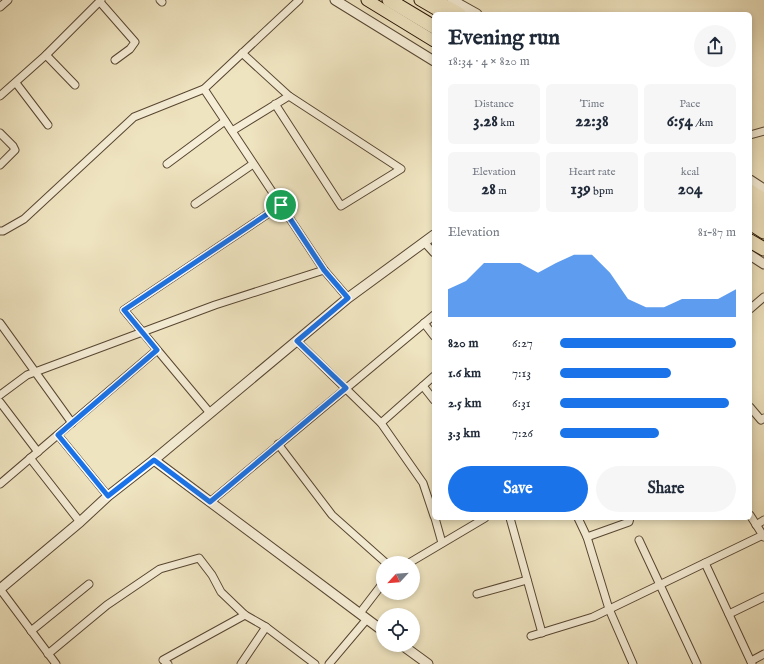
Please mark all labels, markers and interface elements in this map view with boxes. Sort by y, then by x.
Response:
text: Evening run [448,24,560,52]
button: share [694,25,736,67]
text: 18:34 · 4 × 820 m [448,53,530,70]
text: Distance [474,97,514,111]
text: Time [580,97,604,111]
text: Pace [680,97,700,111]
text: 3.28 [473,111,498,132]
text: 22:38 [575,111,609,132]
text: 6:54 [667,111,693,132]
text: km [498,116,515,130]
text: /km [693,116,713,130]
text: Elevation [472,165,516,179]
text: Heart rate [569,165,615,179]
text: kcal [681,165,699,179]
text: 28 [481,179,496,200]
text: 139 [571,179,591,200]
text: 204 [678,179,702,200]
text: m [496,184,507,198]
text: bpm [591,184,613,198]
pin [264,188,298,222]
icon: arrive [270,194,292,216]
text: Elevation [448,224,500,241]
text: 81–87 m [698,224,736,241]
text: 820 m [448,335,478,352]
text: 6:27 [512,335,533,352]
text: 1.6 km [448,365,481,382]
text: 7:13 [512,365,531,382]
text: 2.5 km [448,395,481,412]
text: 6:31 [512,395,531,412]
text: 3.3 km [448,425,480,442]
text: 7:26 [512,425,533,442]
button: Save [448,466,588,512]
button: Share [596,466,736,512]
north arrow [376,556,420,600]
map controls [376,556,420,652]
button: locate [376,608,420,652]

